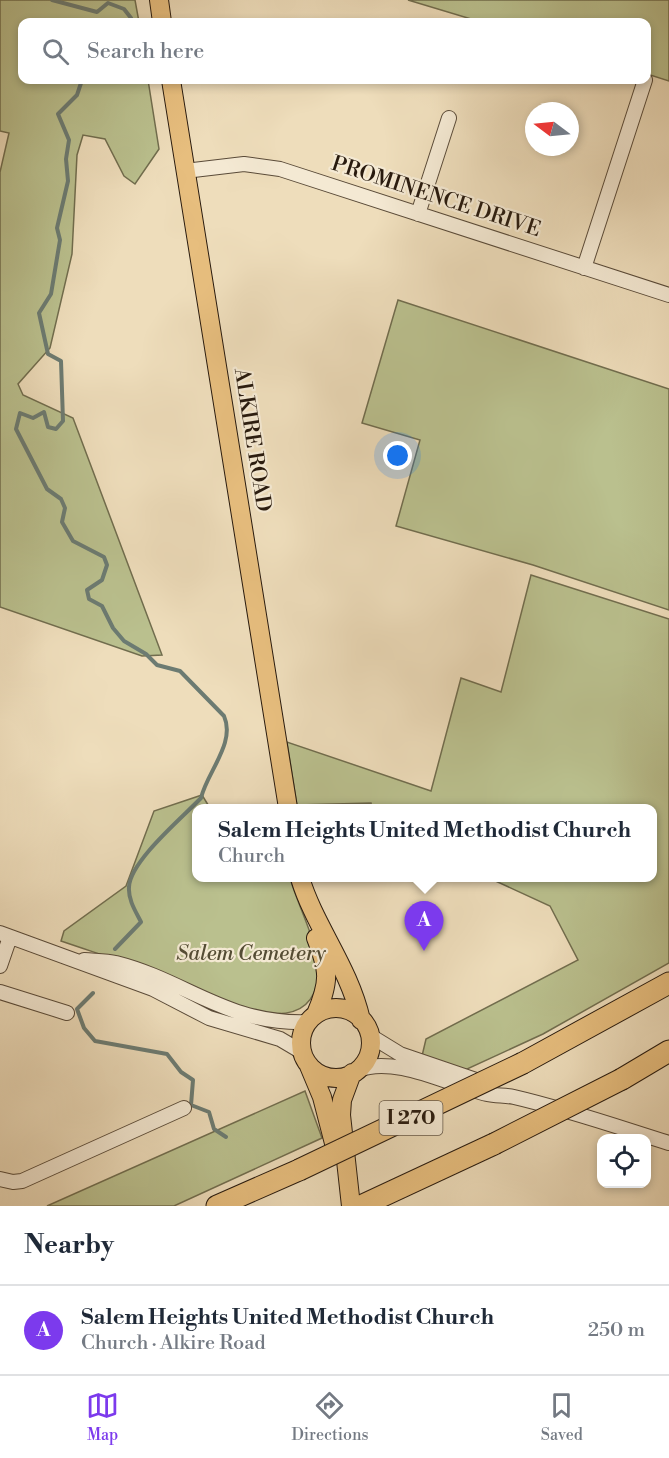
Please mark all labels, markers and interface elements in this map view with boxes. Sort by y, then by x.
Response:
search box [18,18,651,84]
icon: search [39,35,72,68]
text: Search here [87,38,204,65]
north arrow [525,102,579,156]
street label: PROMINENCE DRIVE [328,151,544,243]
street label: ALKIRE ROAD [228,365,276,514]
your location [383,441,412,470]
popup [192,804,657,882]
text: Salem Heights United Methodist Church [218,817,631,844]
text: Church [218,844,285,869]
pin: A [404,902,444,951]
park label: Salem Cemetery [176,941,327,967]
road number: I 270 [380,1101,442,1135]
map controls [597,1134,651,1188]
button: locate [597,1134,651,1188]
text: Nearby [24,1229,114,1261]
text: Salem Heights United Methodist Church [81,1304,494,1331]
text: A [36,1318,51,1343]
text: 250 m [588,1318,645,1343]
text: Church · Alkire Road [81,1331,266,1356]
tab: Map [86,1389,119,1445]
tab: Directions [291,1389,369,1445]
tab: Saved [541,1389,583,1445]

